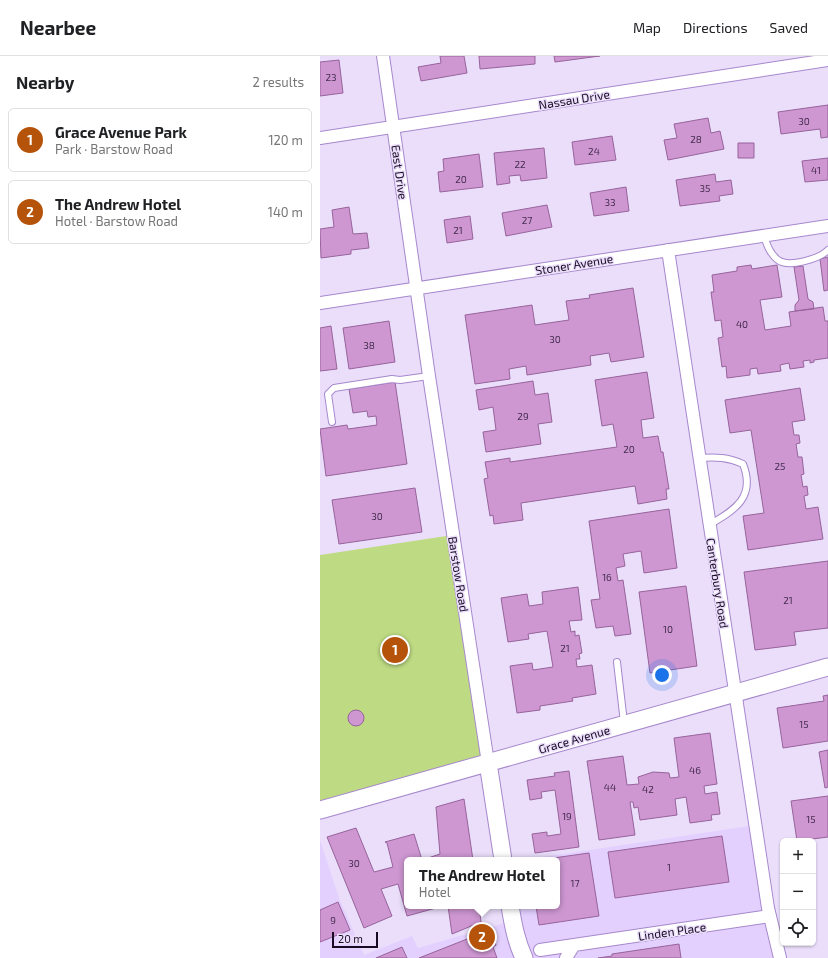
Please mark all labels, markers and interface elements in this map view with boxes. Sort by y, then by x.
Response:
text: Nearbee [20,16,96,39]
text: Map [633,19,661,36]
text: Directions [683,19,748,36]
text: Saved [770,19,808,36]
house number: 23 [325,71,337,83]
text: Nearby [16,72,74,92]
text: 2 results [252,74,304,90]
street label: Nassau Drive [537,86,611,112]
house number: 30 [798,115,810,127]
text: Grace Avenue Park [55,123,187,141]
text: 1 [27,132,33,148]
text: 120 m [268,132,303,148]
house number: 28 [690,133,702,145]
text: Park · Barstow Road [55,141,173,157]
street label: East Drive [389,144,411,200]
house number: 24 [588,145,600,157]
house number: 22 [514,158,526,170]
house number: 41 [811,164,821,176]
house number: 20 [455,173,467,185]
house number: 35 [700,182,710,194]
text: The Andrew Hotel [55,195,181,213]
house number: 33 [604,196,616,208]
text: 2 [26,204,34,220]
text: 140 m [268,204,303,220]
text: Hotel · Barstow Road [55,213,178,229]
house number: 27 [522,214,532,226]
house number: 21 [453,224,463,236]
street label: Stoner Avenue [534,251,614,277]
house number: 40 [736,318,748,330]
house number: 30 [549,333,561,345]
house number: 38 [363,339,375,351]
house number: 29 [517,410,529,422]
house number: 20 [623,443,635,455]
house number: 25 [775,460,785,472]
house number: 30 [371,510,383,522]
street label: Barstow Road [446,535,472,613]
street label: Canterbury Road [704,537,732,629]
house number: 16 [602,571,612,583]
house number: 21 [783,594,793,606]
house number: 10 [663,623,673,635]
pin: 1 [382,635,408,665]
house number: 21 [560,642,570,654]
your location [652,665,672,685]
house number: 15 [799,718,809,730]
street label: Grace Avenue [537,722,611,756]
house number: 46 [689,764,701,776]
house number: 44 [604,781,616,793]
house number: 42 [642,783,654,795]
house number: 19 [562,810,572,822]
house number: 15 [806,813,816,825]
map controls [780,838,816,946]
button: + [780,838,816,874]
house number: 30 [348,857,360,869]
popup [404,857,560,909]
house number: 1 [667,861,671,873]
text: The Andrew Hotel [419,866,545,884]
button: − [780,874,816,910]
house number: 17 [570,877,580,889]
text: Hotel [419,884,451,900]
button: locate [780,910,816,946]
house number: 9 [330,914,336,926]
street label: Linden Place [637,919,707,943]
pin: 2 [469,922,495,952]
scale bar [332,930,378,949]
text: 20 m [338,932,363,945]

